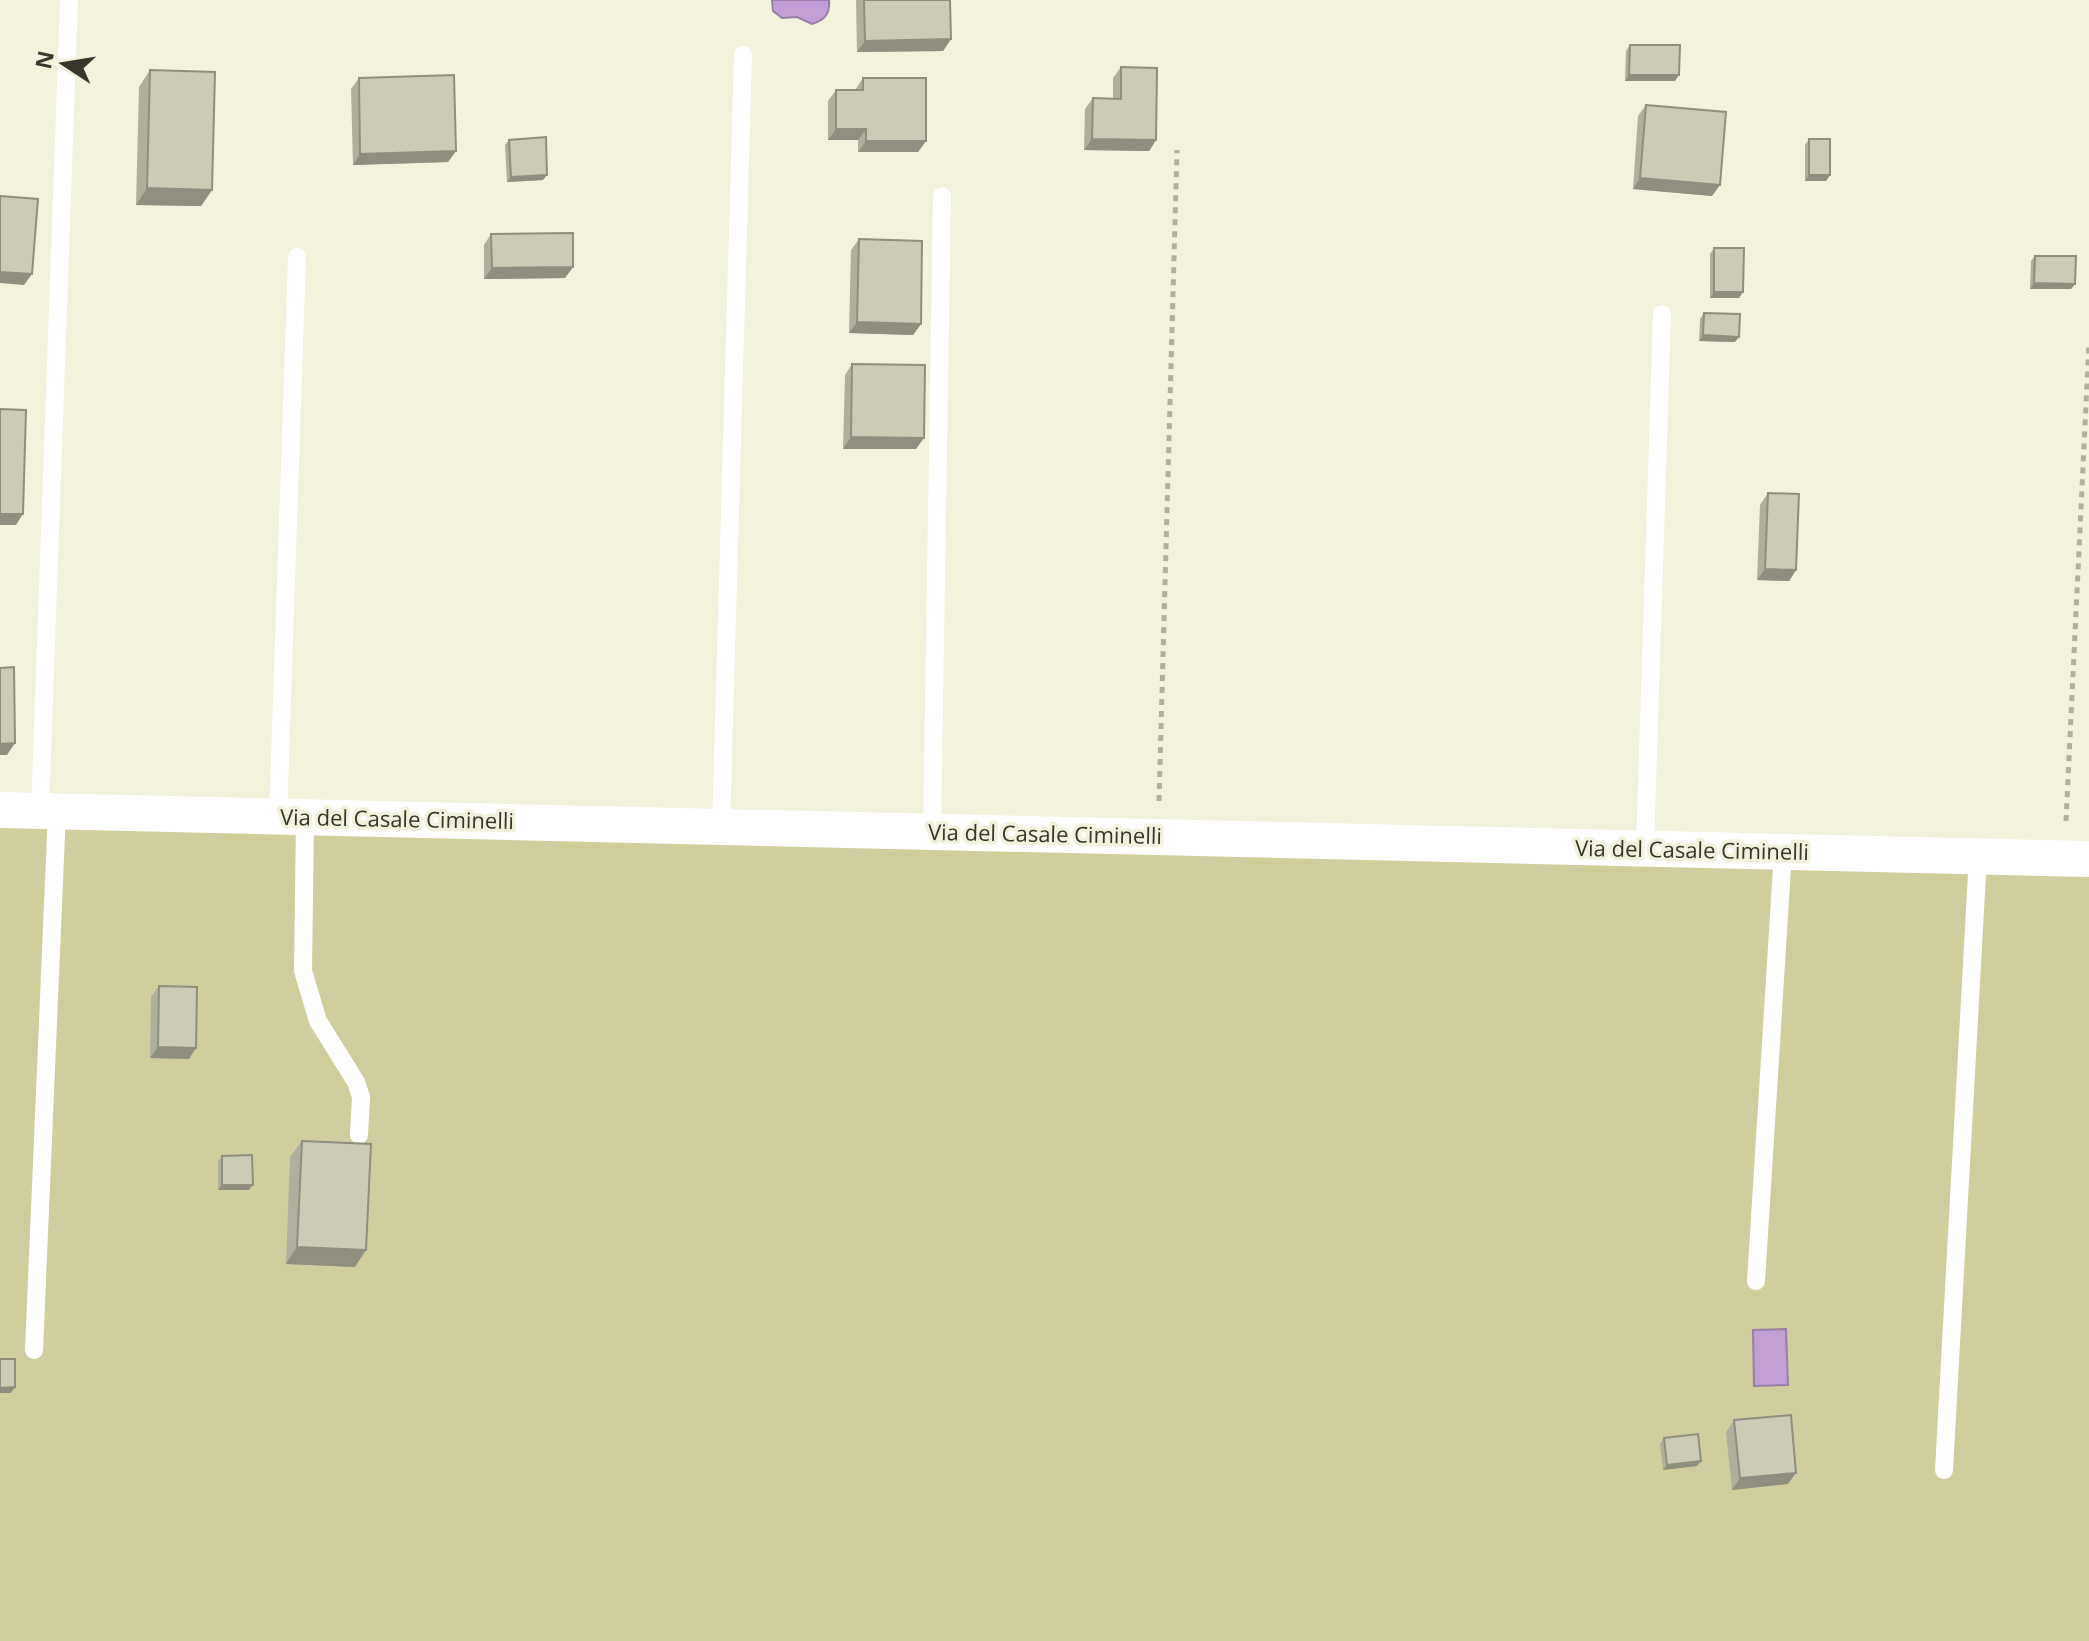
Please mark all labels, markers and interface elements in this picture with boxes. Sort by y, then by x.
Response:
north arrow [24,24,104,104]
text: N [27,48,60,72]
street label: Via del Casale Ciminelli [280,801,514,835]
street label: Via del Casale Ciminelli [928,816,1162,850]
street label: Via del Casale Ciminelli [1575,832,1809,866]

